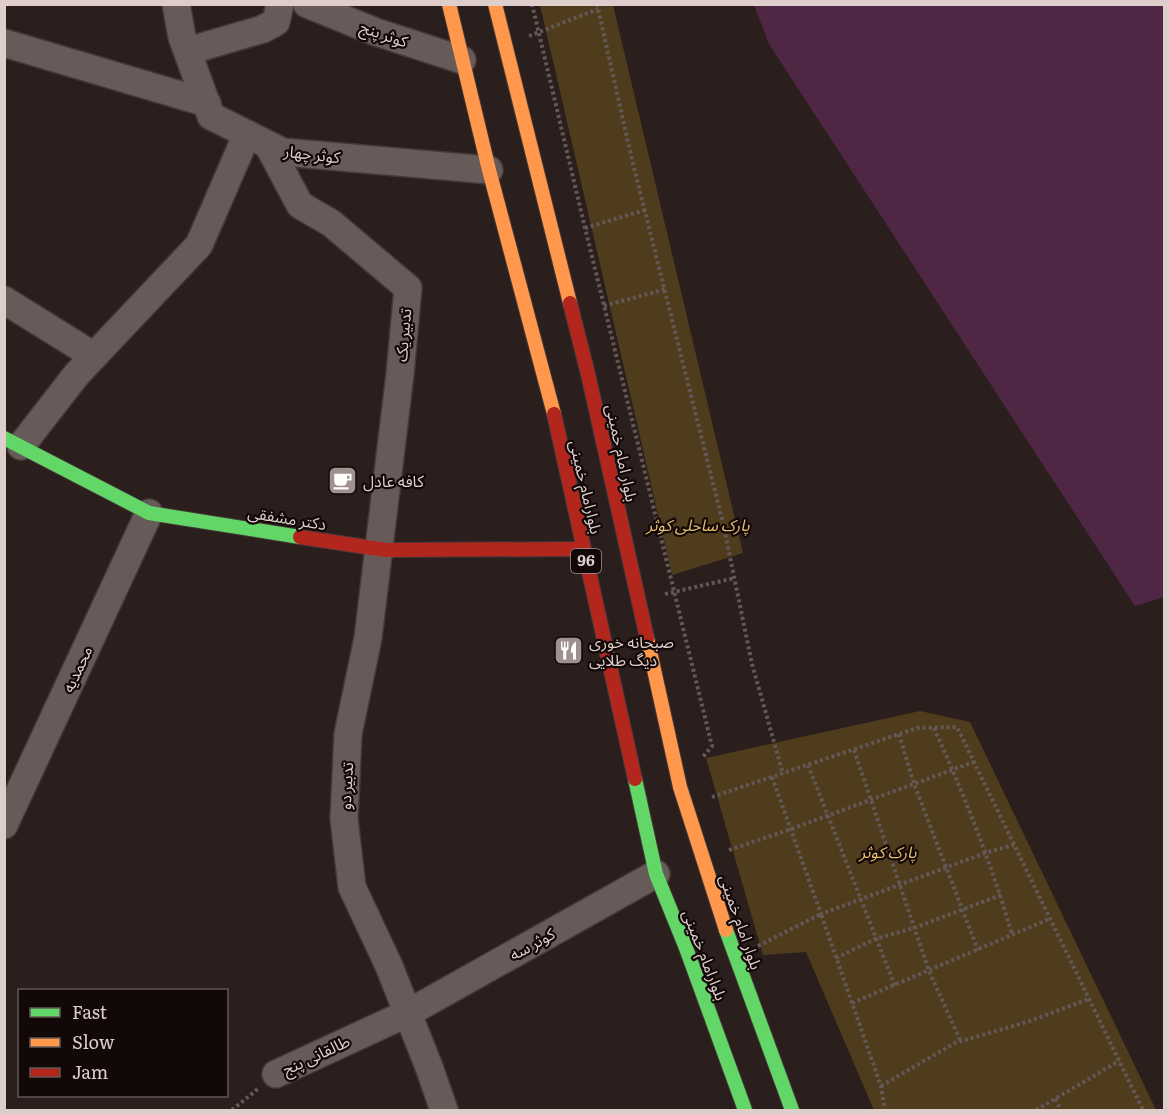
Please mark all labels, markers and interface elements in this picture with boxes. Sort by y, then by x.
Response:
street label: کوثر پنج [357,14,412,54]
street label: کوثر چهار [282,138,342,168]
street label: تدبیر یک [388,307,416,363]
street label: بلوار امام خمینی [599,402,645,504]
street label: بلوارامام خمینی [563,437,609,537]
cafe icon: کافه عادل [326,465,358,497]
place label: کافه عادل [363,468,424,492]
street label: دکتر مشفقی [246,499,328,535]
park label: پارک ساحلی کوثر [644,512,750,536]
road number: 96 [571,549,601,573]
place label: صبحانه خوری دیگ طلایی [589,629,674,671]
restaurant icon: صبحانه خوری دیگ طلایی [552,635,584,667]
street label: محمدیه [55,641,97,696]
street label: تدبیر دو [332,761,358,810]
park label: پارک کوثر [857,839,917,863]
street label: بلوار امام خمینی [713,871,769,973]
street label: بلوارامام خمینی [676,906,734,1004]
street label: کوثر سه [504,921,559,965]
legend [18,989,228,1097]
text: Fast [72,998,108,1025]
text: Slow [72,1028,115,1055]
street label: طالقانی پنج [278,1028,354,1082]
text: Jam [72,1058,108,1085]

